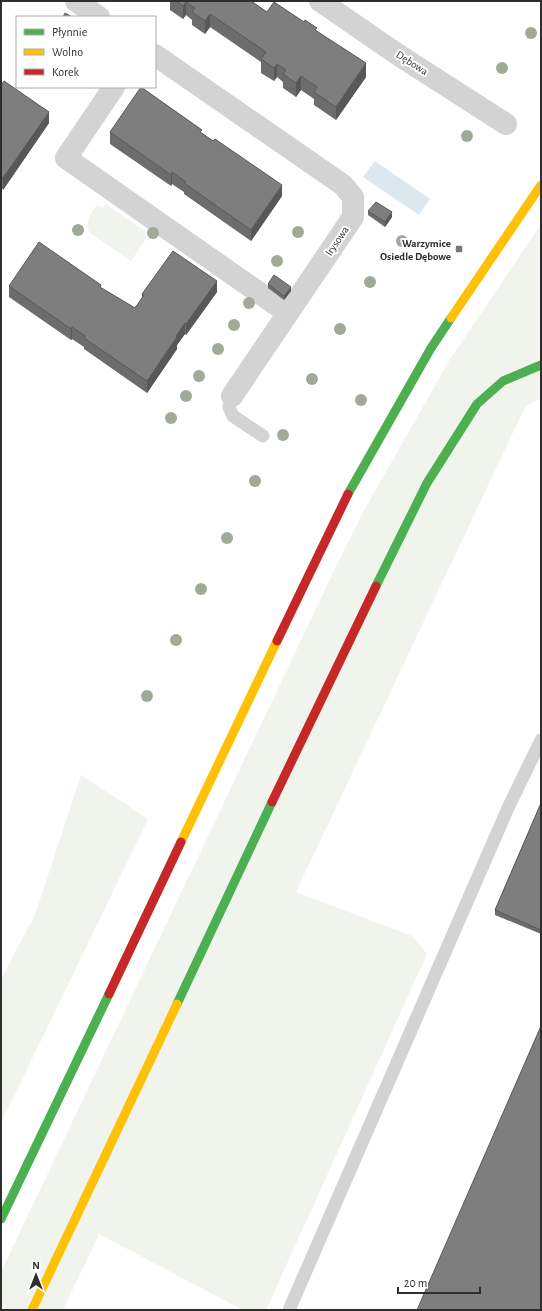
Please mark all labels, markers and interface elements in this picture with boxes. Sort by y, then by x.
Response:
legend [16,16,156,88]
text: Płynnie [52,26,87,39]
text: Wolno [52,46,83,58]
street label: Dębowa [394,49,430,77]
text: Korek [52,66,79,78]
street label: Irysowa [323,224,351,258]
place label: Warzymice Osiedle Dębowe [380,238,451,262]
marker: Warzymice Osiedle Dębowe [454,244,464,254]
north arrow [16,1255,56,1295]
text: N [32,1260,40,1271]
scale bar [398,1269,480,1295]
text: 20 m [404,1277,427,1289]

